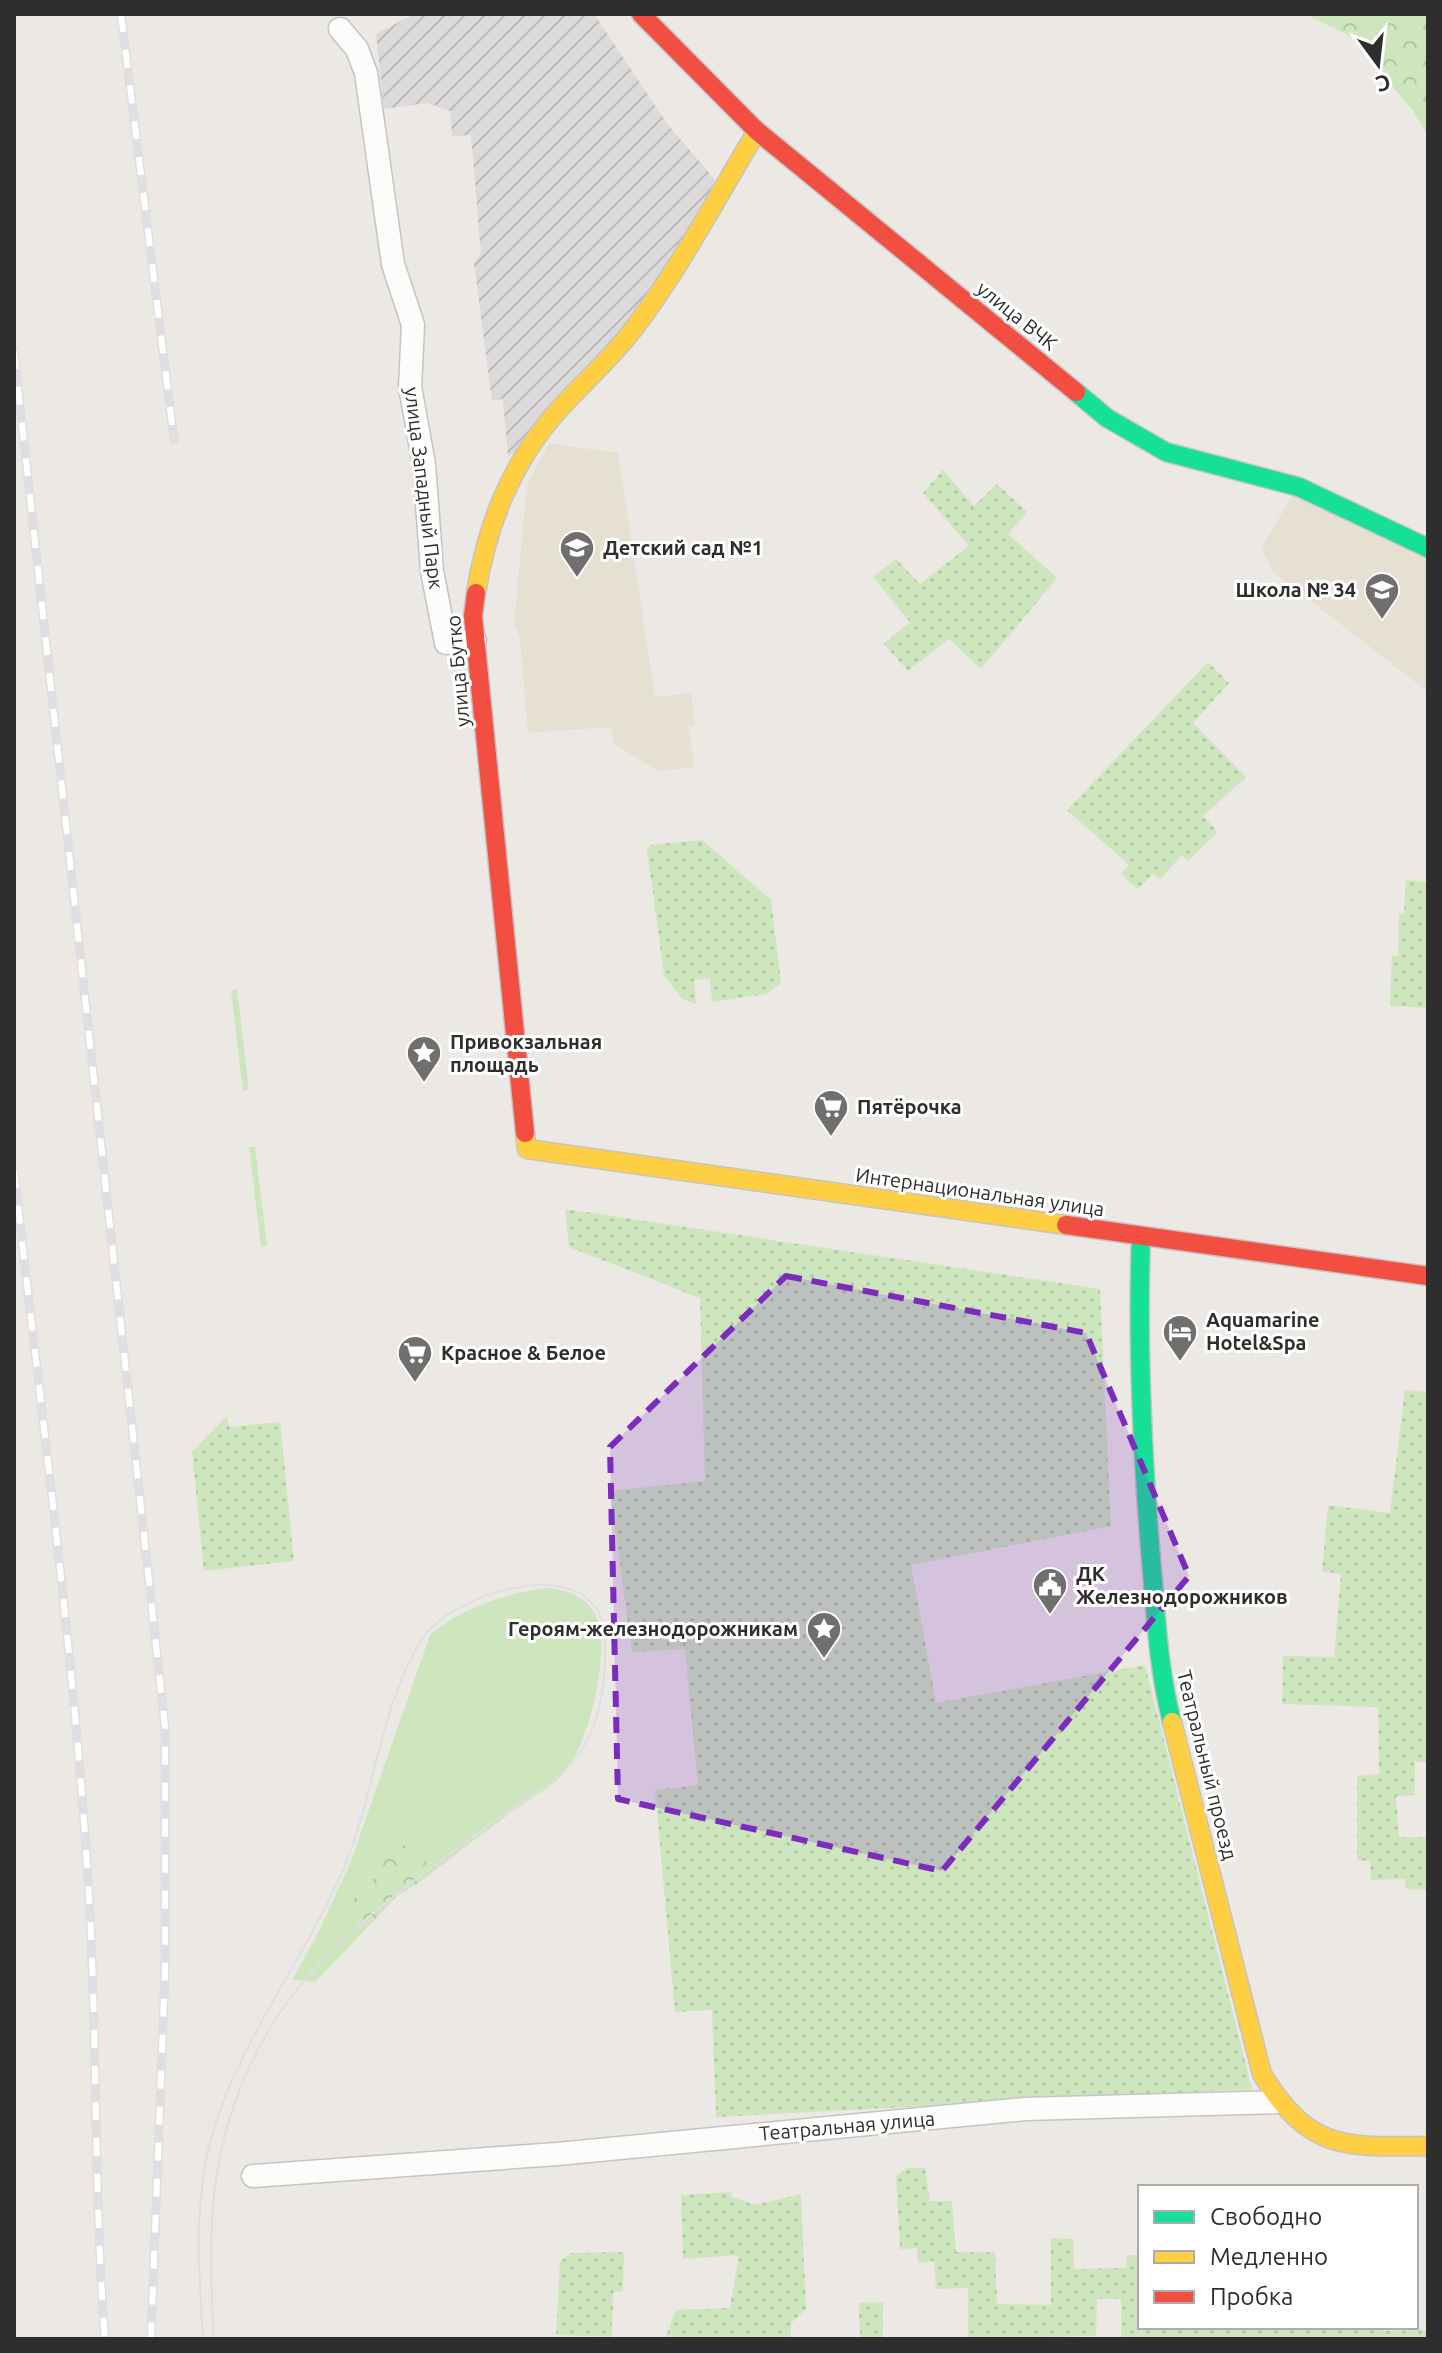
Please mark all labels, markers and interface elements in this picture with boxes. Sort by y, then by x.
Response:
north arrow [1338,24,1418,104]
text: С [1373,70,1393,98]
street label: улица ВЧК [973,276,1062,355]
street label: улица Западный Парк [401,386,448,590]
school or university icon: Детский сад №1 [558,529,596,579]
place label: Детский сад №1 [603,536,763,559]
school or university icon: Школа № 34 [1363,571,1401,621]
place label: Школа № 34 [1236,578,1356,601]
street label: улица Бутко [441,614,474,728]
place label: Привокзальная площадь [450,1030,602,1076]
place icon: Привокзальная площадь [405,1034,443,1084]
supermarket icon: Пятёрочка [812,1088,850,1138]
place label: Пятёрочка [857,1095,962,1118]
street label: Интернациональная улица [854,1163,1106,1220]
place label: Aquamarine Hotel&Spa [1206,1308,1320,1354]
hotel icon: Aquamarine Hotel&Spa [1161,1313,1199,1363]
supermarket icon: Красное & Белое [396,1334,434,1384]
place label: Красное & Белое [441,1341,606,1364]
place label: ДК Железнодорожников [1076,1562,1288,1608]
public building icon: ДК Железнодорожников [1031,1566,1069,1616]
place icon: Героям-железнодорожникам [805,1610,843,1660]
place label: Героям-железнодорожникам [508,1617,798,1640]
street label: Театральный проезд [1173,1668,1242,1862]
street label: Театральная улица [758,2106,936,2145]
legend [1138,2185,1418,2329]
text: Свободно [1210,2203,1322,2230]
text: Медленно [1210,2243,1328,2270]
text: Пробка [1210,2283,1293,2310]

